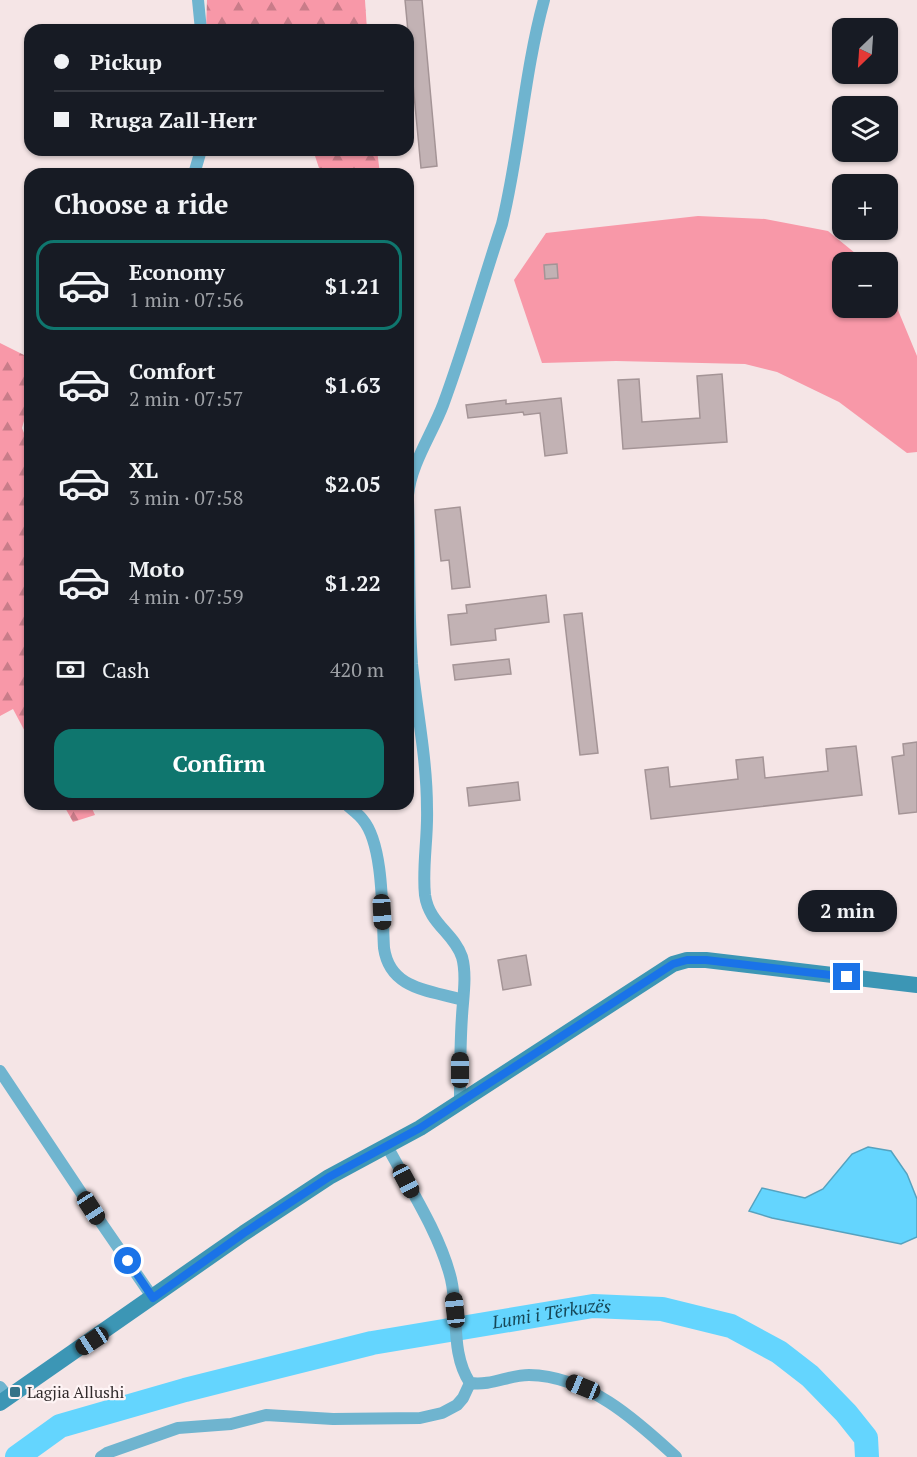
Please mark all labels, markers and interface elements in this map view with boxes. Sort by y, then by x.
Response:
north arrow [832,18,898,84]
map controls [832,18,898,318]
text: Pickup [90,47,162,76]
button: layers [832,96,898,162]
text: Rruga Zall-Herr [90,105,257,134]
button: + [832,174,898,240]
text: Choose a ride [54,186,229,222]
button: − [832,252,898,318]
text: Economy [129,257,225,286]
icon: car [57,258,111,312]
text: $1.21 [325,271,381,300]
text: 1 min · 07:56 [129,286,243,313]
text: Comfort [129,356,215,385]
icon: car [57,357,111,411]
text: $1.63 [325,370,381,399]
text: 2 min · 07:57 [129,385,243,412]
text: XL [129,455,158,484]
icon: car [57,456,111,510]
text: $2.05 [325,469,381,498]
text: 3 min · 07:58 [129,484,243,511]
text: Moto [129,554,184,583]
icon: car [57,555,111,609]
text: $1.22 [325,568,381,597]
text: 4 min · 07:59 [129,583,243,610]
icon: cash [54,653,87,686]
text: Cash [102,655,150,684]
text: 420 m [330,656,384,683]
button: Confirm [54,729,384,798]
callout: 2 min [798,890,896,932]
car [372,894,392,930]
text: 2 min [820,897,875,924]
route end [833,963,860,990]
car [451,1052,469,1088]
car [390,1161,422,1201]
car [74,1188,108,1228]
route start [114,1247,141,1274]
car [444,1291,466,1329]
water label: Lumi i Tërkuzës [489,1293,612,1334]
car [72,1324,112,1358]
car [563,1372,603,1402]
place label: Lagjia Allushi [27,1381,124,1403]
marker: Lagjia Allushi [8,1385,22,1399]

